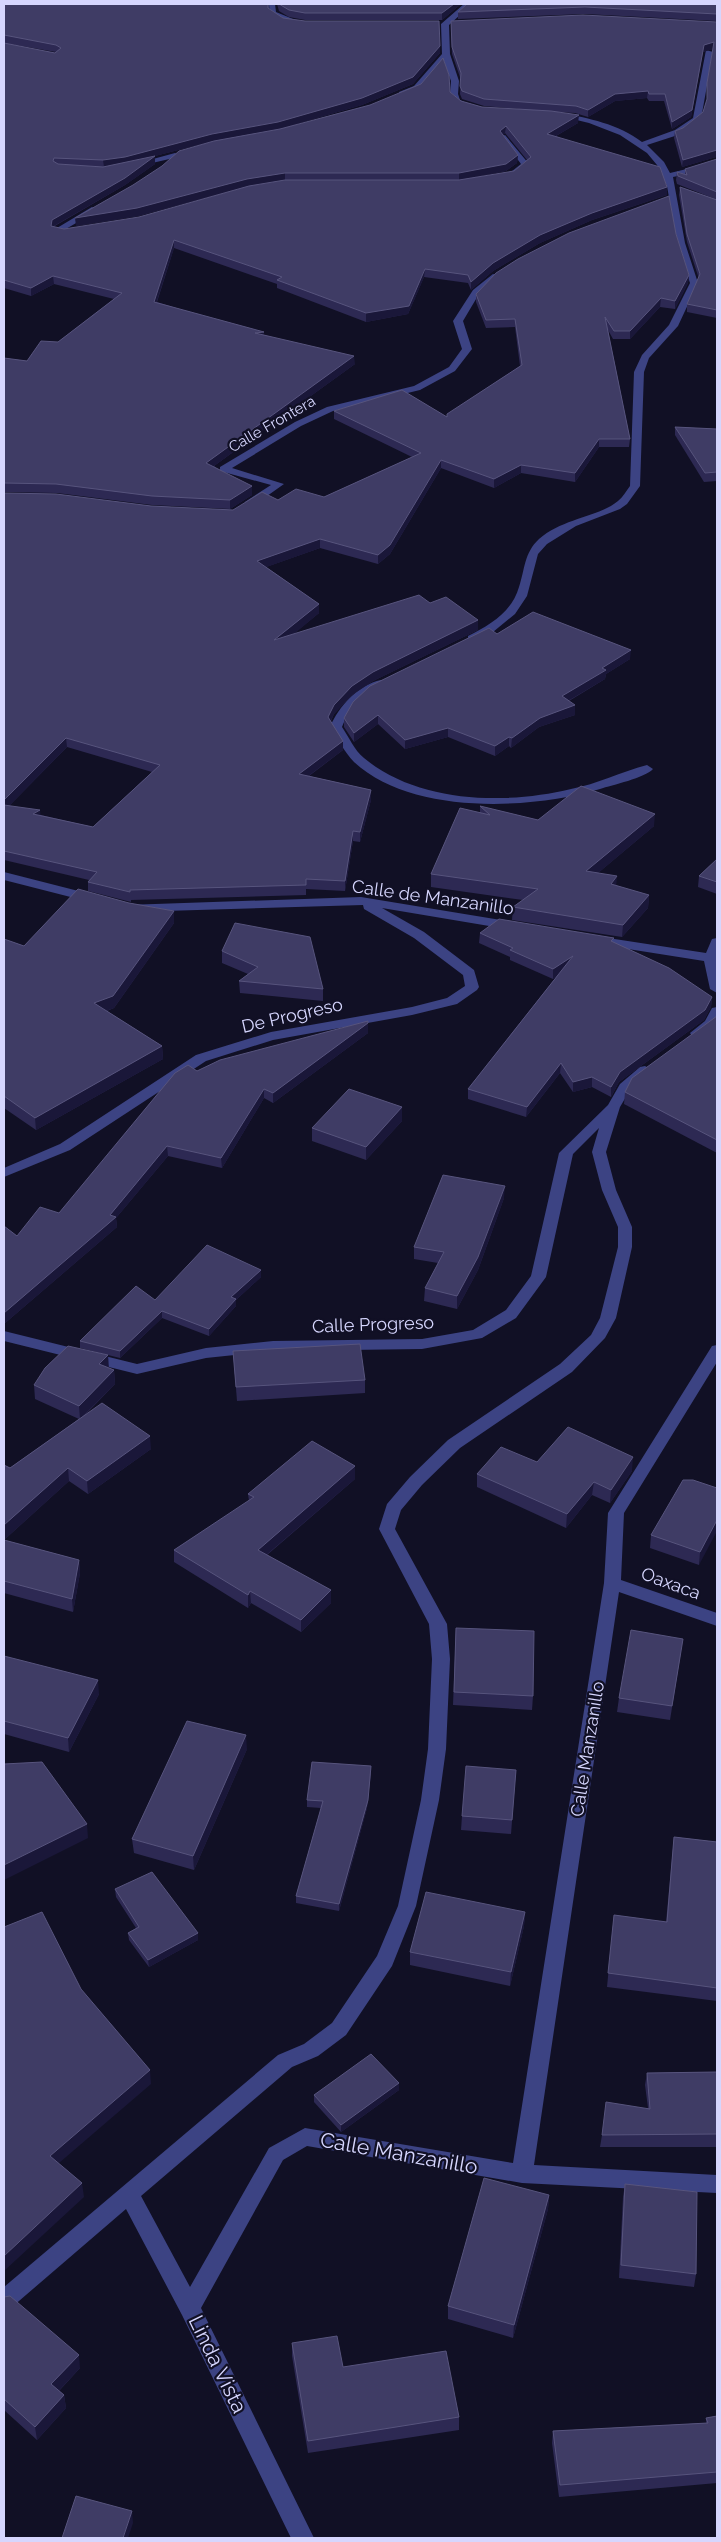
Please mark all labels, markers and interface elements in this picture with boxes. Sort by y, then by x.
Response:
street label: Calle Frontera [225,392,319,456]
street label: Calle de Manzanillo [351,875,515,919]
street label: De Progreso [239,993,345,1037]
street label: Calle Progreso [312,1311,435,1337]
street label: Oaxaca [638,1563,704,1603]
street label: Calle Manzanillo [566,1680,608,1818]
street label: Calle Manzanillo [318,2127,480,2179]
street label: Linda Vista [184,2311,252,2417]

